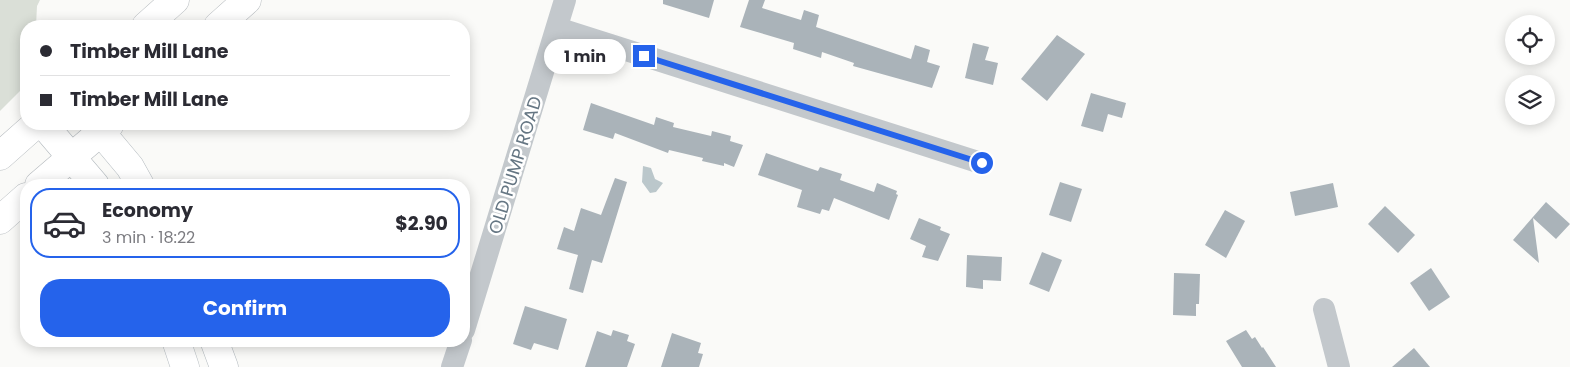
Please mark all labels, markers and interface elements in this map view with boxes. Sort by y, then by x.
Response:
map controls [1505,15,1555,125]
button: locate [1505,15,1555,65]
text: Timber Mill Lane [70,38,228,65]
callout: 1 min [544,38,626,74]
text: 1 min [564,45,606,68]
route end [633,45,655,67]
button: layers [1505,75,1555,125]
text: Timber Mill Lane [70,86,228,113]
street label: OLD PUMP ROAD [482,93,548,237]
route start [971,152,993,174]
text: Economy [102,197,193,224]
icon: car [42,201,87,246]
text: $2.90 [395,210,448,237]
text: 3 min · 18:22 [102,226,195,249]
button: Confirm [40,279,450,337]

